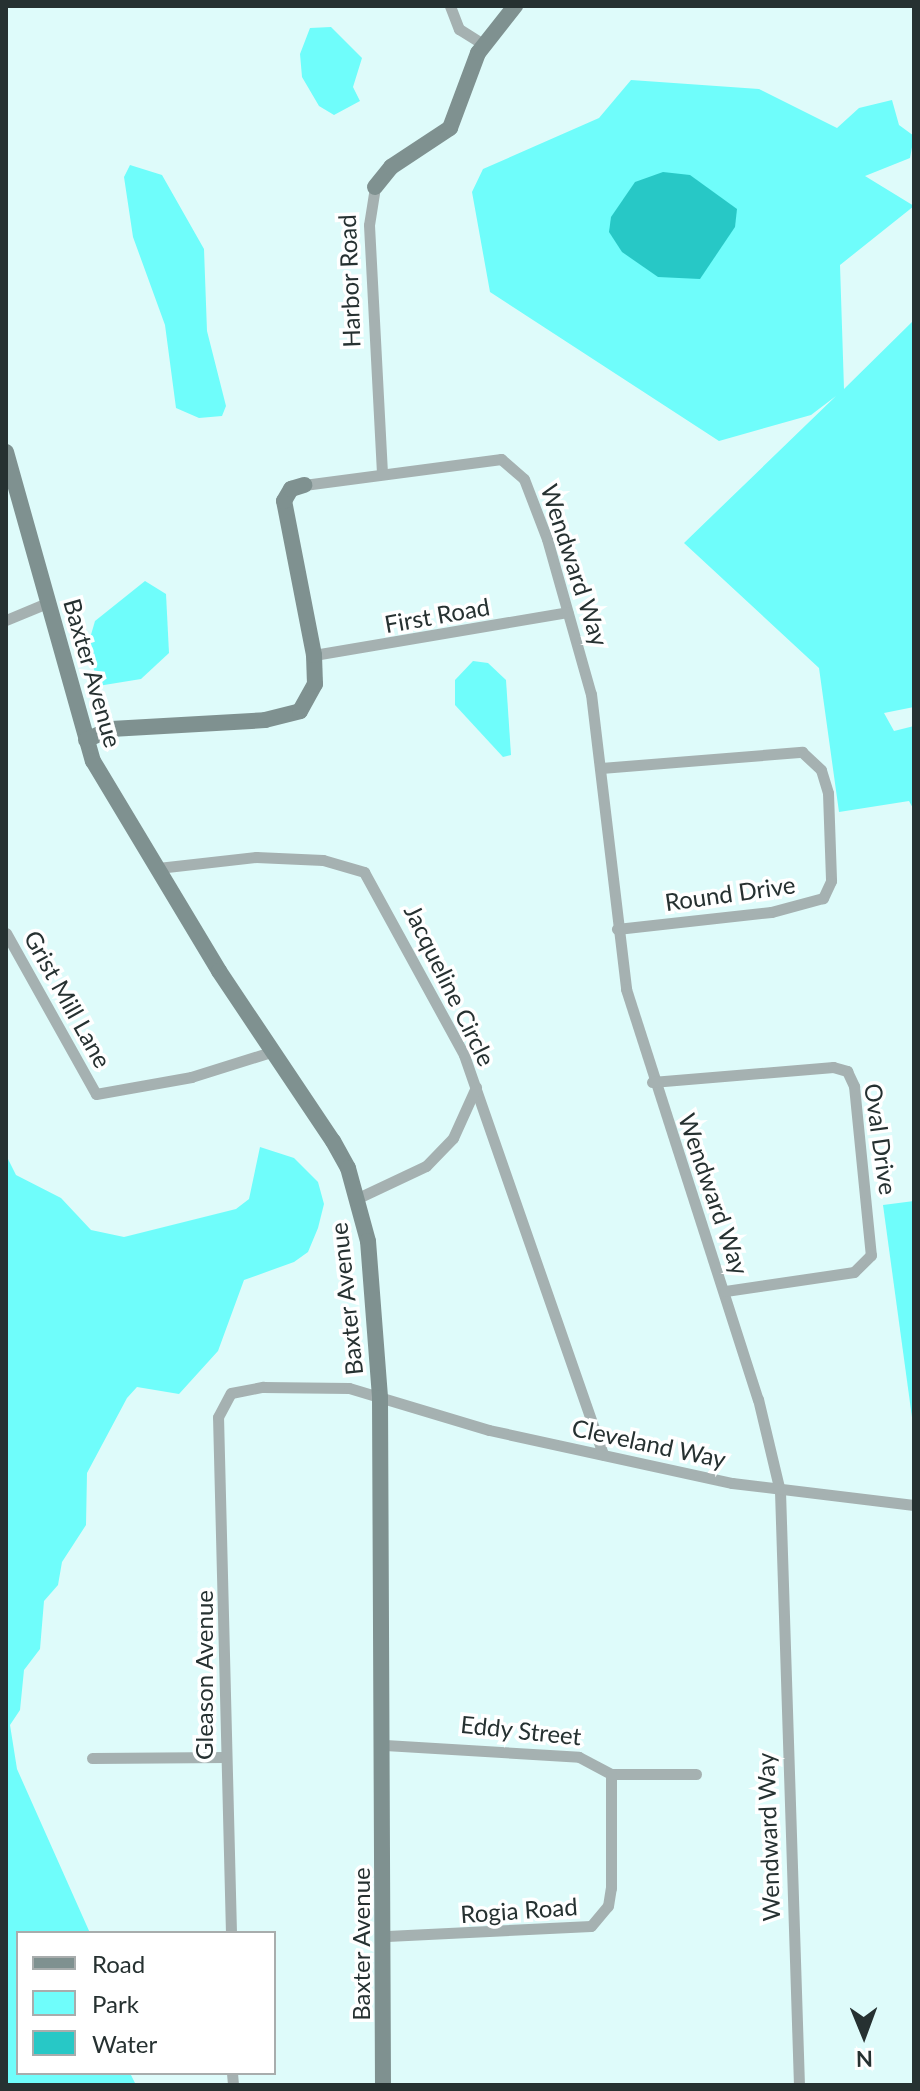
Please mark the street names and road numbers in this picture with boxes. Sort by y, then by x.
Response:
street label: Harbor Road [332,214,366,348]
street label: Wendward Way [535,480,615,650]
street label: First Road [382,592,492,638]
street label: Baxter Avenue [58,595,128,751]
street label: Round Drive [663,870,797,916]
street label: Jacqueline Circle [399,900,501,1070]
street label: Grist Mill Lane [18,925,118,1073]
street label: Oval Drive [859,1081,903,1197]
street label: Wendward Way [673,1109,755,1279]
street label: Baxter Avenue [324,1221,368,1377]
street label: Cleveland Way [569,1413,729,1473]
street label: Gleason Avenue [190,1590,218,1760]
street label: Eddy Street [459,1709,583,1751]
street label: Wendward Way [751,1752,785,1922]
street label: Baxter Avenue [347,1867,375,2021]
street label: Rogia Road [459,1892,579,1928]

